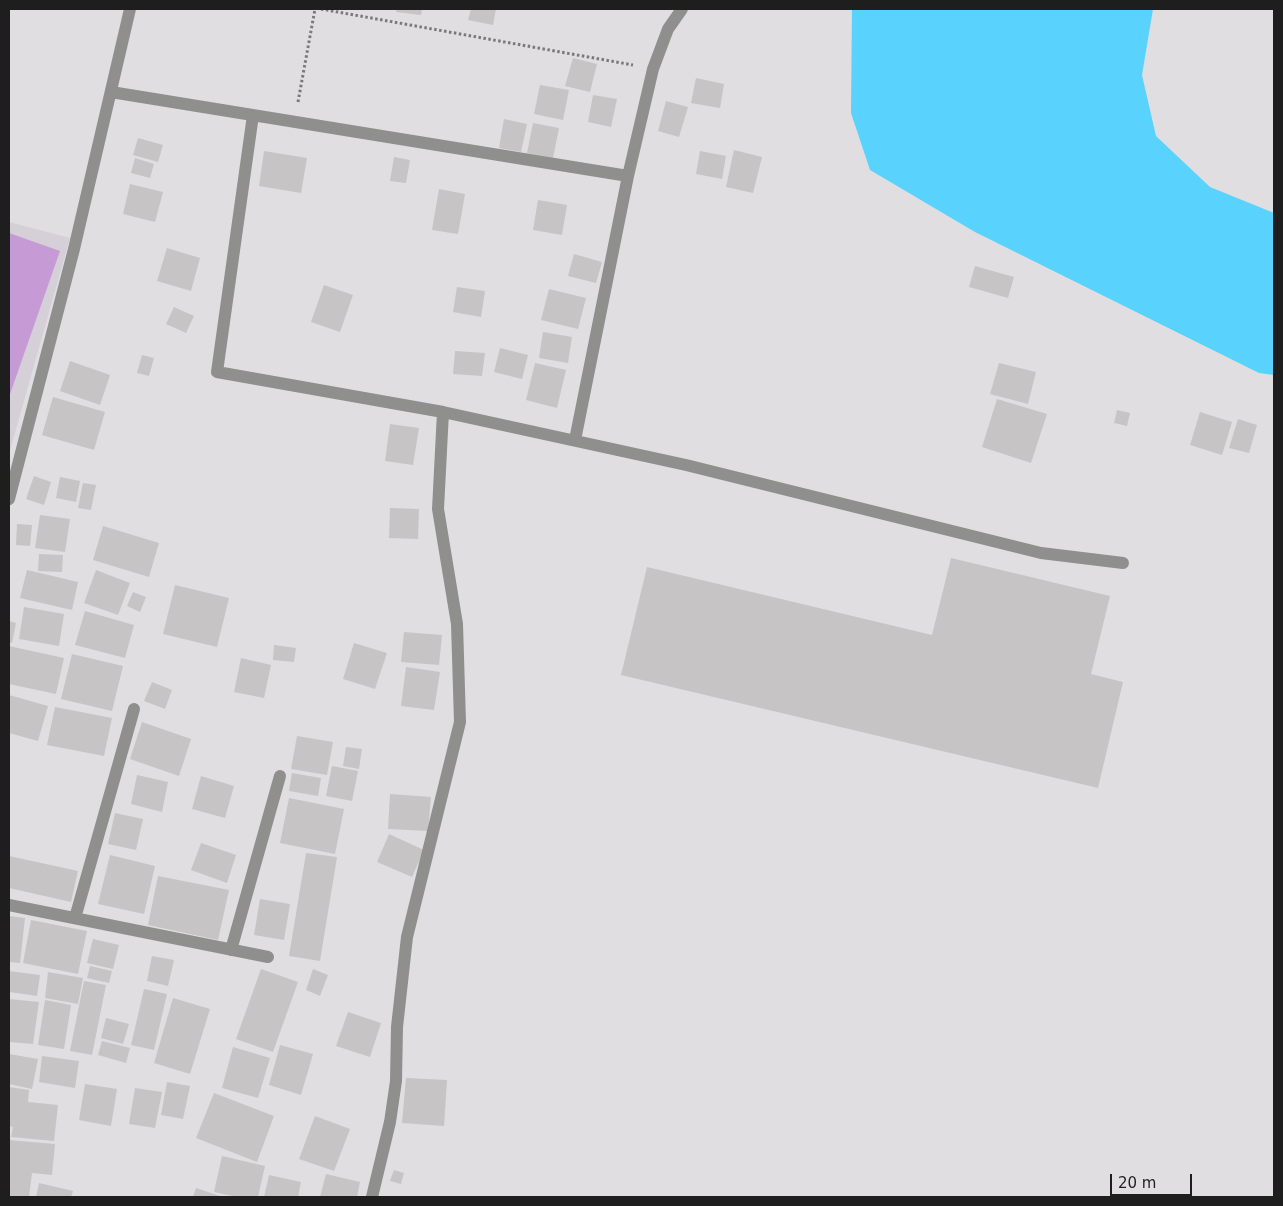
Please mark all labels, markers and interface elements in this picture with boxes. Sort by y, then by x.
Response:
scale bar [1113,1164,1196,1196]
text: 20 m [1118,1174,1156,1192]

